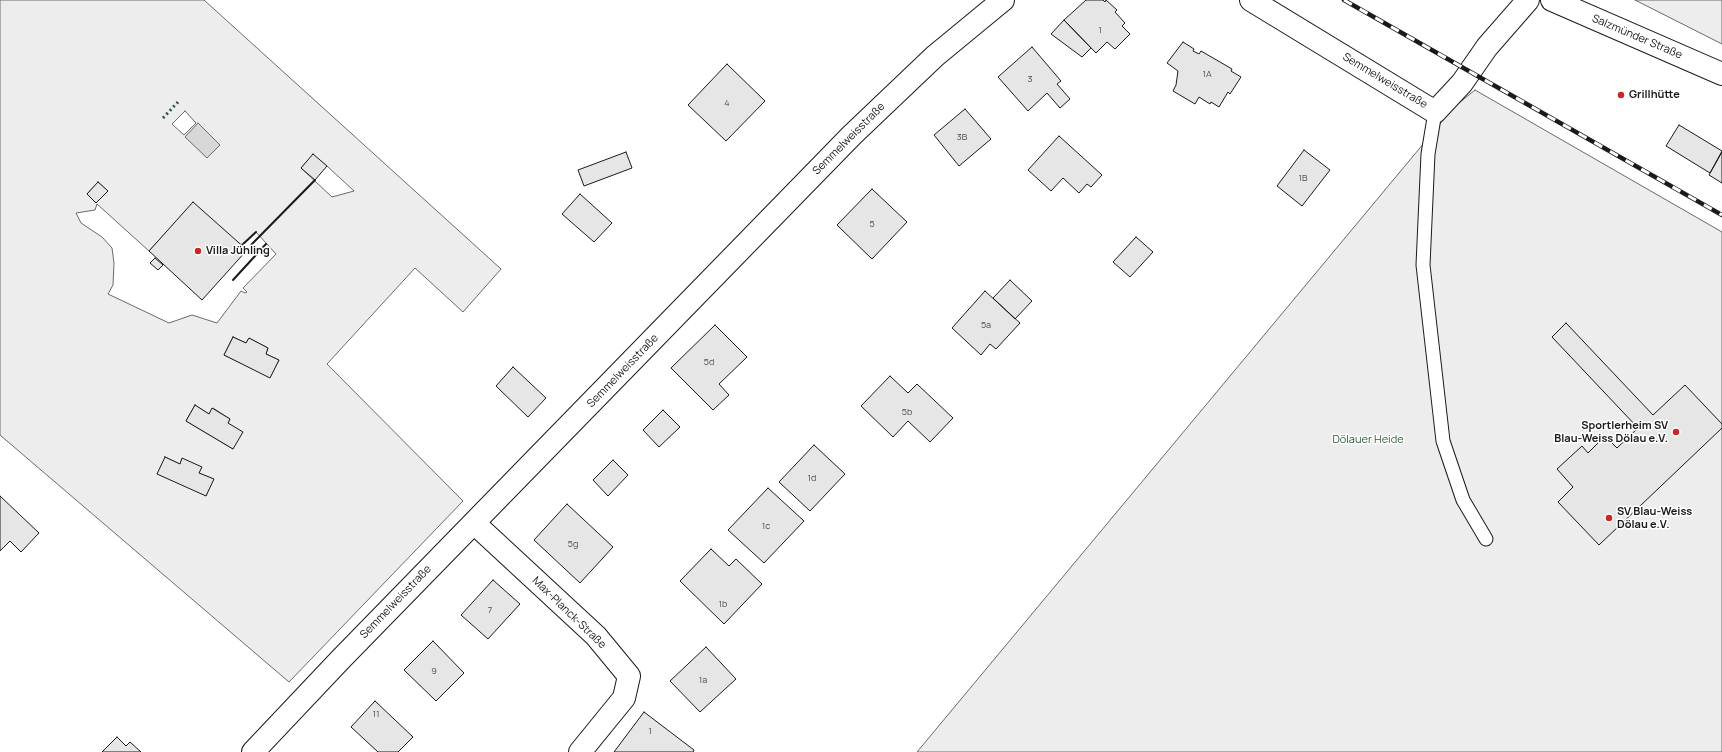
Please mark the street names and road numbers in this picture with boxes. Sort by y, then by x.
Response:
street label: Salzmünder Straße [1590,12,1684,62]
street label: Semmelweisstraße [1340,50,1430,112]
street label: Semmelweisstraße [810,100,888,178]
street label: Semmelweisstraße [585,332,661,410]
street label: Semmelweisstraße [358,563,434,641]
street label: Max-Planck-Straße [529,574,609,652]

